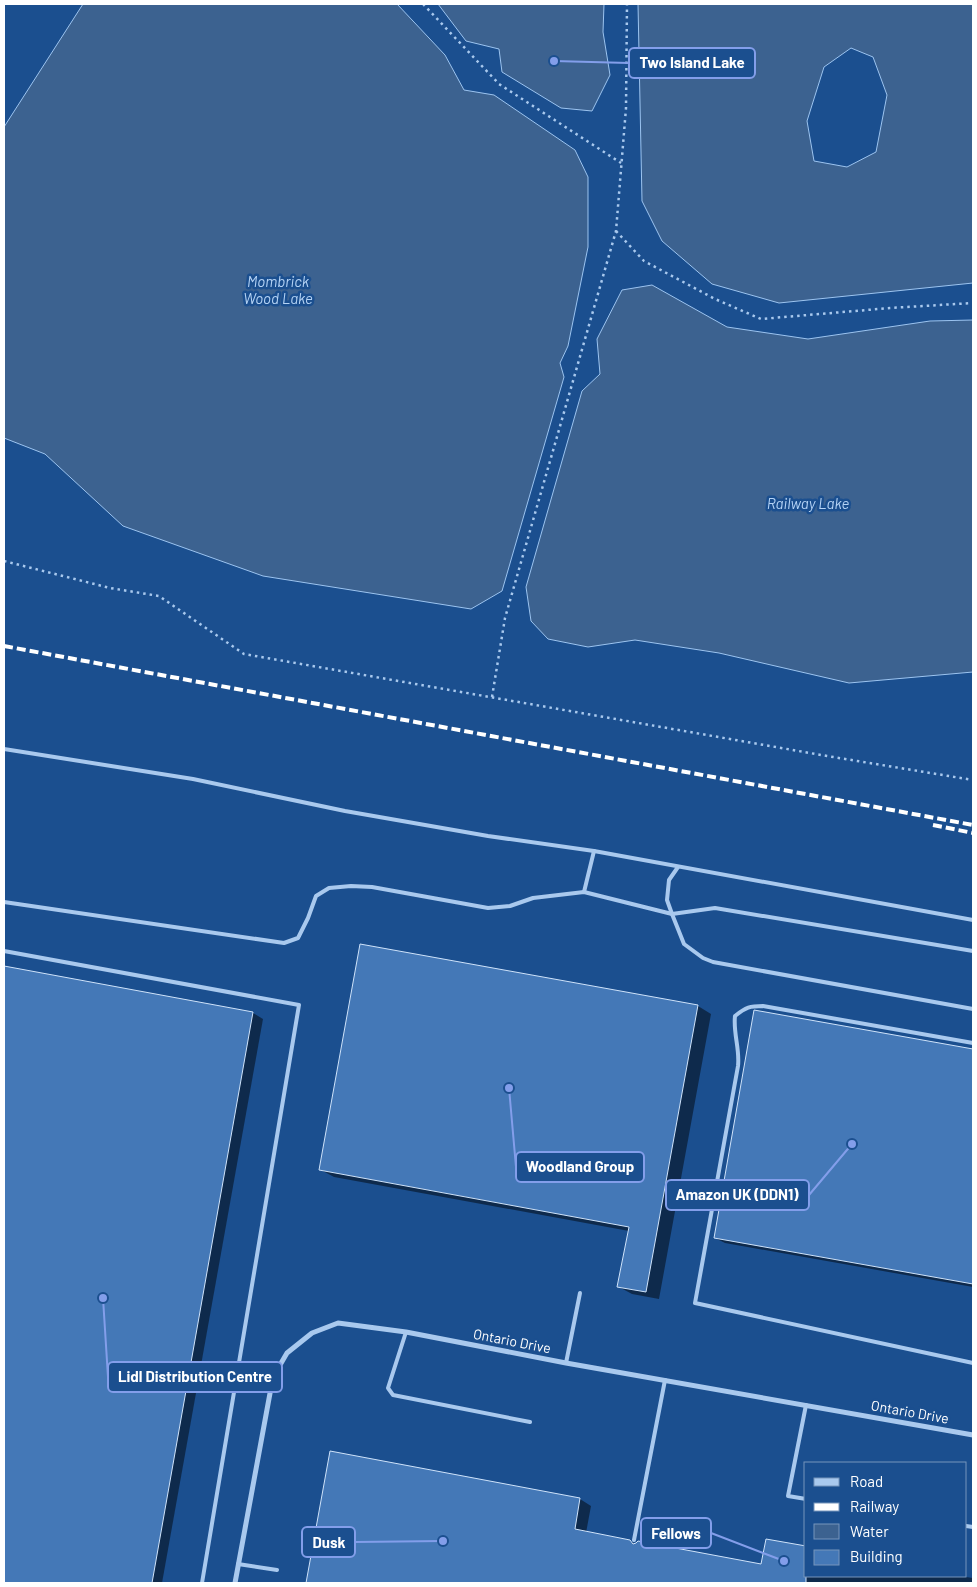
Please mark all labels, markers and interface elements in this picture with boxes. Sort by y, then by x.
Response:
callout: Two Island Lake [629,48,755,78]
text: Two Island Lake [639,53,745,71]
water label: Mombrick Wood Lake [243,272,313,307]
water label: Railway Lake [767,494,850,512]
callout: Woodland Group [516,1152,644,1182]
text: Woodland Group [526,1157,634,1175]
callout: Amazon UK (DDN1) [666,1180,809,1210]
text: Amazon UK (DDN1) [675,1185,799,1203]
street label: Ontario Drive [472,1325,552,1356]
callout: Lidl Distribution Centre [108,1362,282,1392]
text: Lidl Distribution Centre [118,1367,272,1385]
street label: Ontario Drive [870,1396,950,1427]
legend [804,1462,967,1577]
text: Road [850,1472,883,1490]
text: Railway [850,1497,899,1515]
callout: Fellows [641,1518,711,1548]
text: Water [850,1522,889,1540]
text: Fellows [651,1524,701,1542]
callout: Dusk [302,1527,355,1557]
text: Dusk [313,1533,345,1551]
text: Building [850,1547,903,1565]

